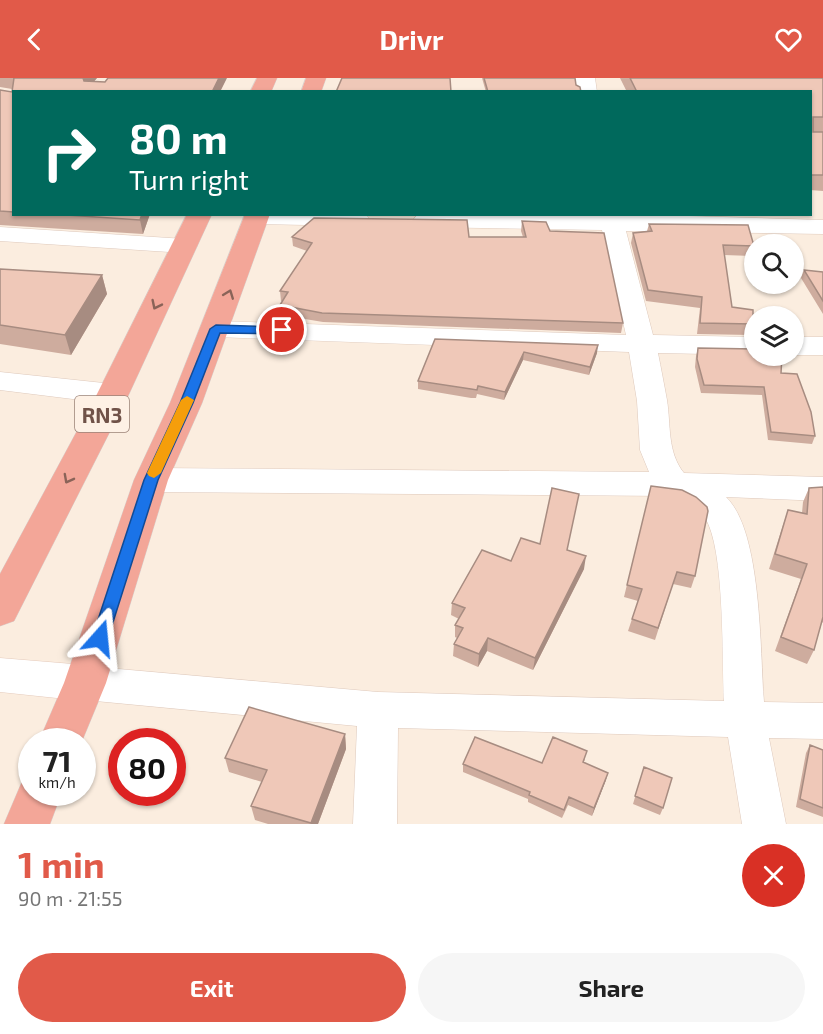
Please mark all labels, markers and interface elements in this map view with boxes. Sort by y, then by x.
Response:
icon: back [18,23,51,56]
text: Drivr [379,23,444,55]
icon: heart [772,23,805,56]
text: 80 m [129,112,228,162]
icon: right [30,114,108,192]
text: Turn right [129,163,249,195]
map controls [744,234,804,366]
button: search [744,234,804,294]
one-way arrow [222,289,235,299]
one-way arrow [151,299,163,310]
pin [256,304,307,355]
button: layers [744,306,804,366]
icon: arrive [265,313,298,346]
road number: RN3 [75,396,129,432]
one-way arrow [64,473,75,483]
position arrow [68,606,132,670]
speed limit sign: 80 [108,728,186,806]
text: 71 [43,742,71,778]
text: km/h [38,773,76,791]
text: 1 min [18,842,105,885]
button: close [742,844,805,907]
text: 90 m · 21:55 [18,886,122,910]
button: Exit [18,953,406,1022]
button: Share [418,953,805,1022]

